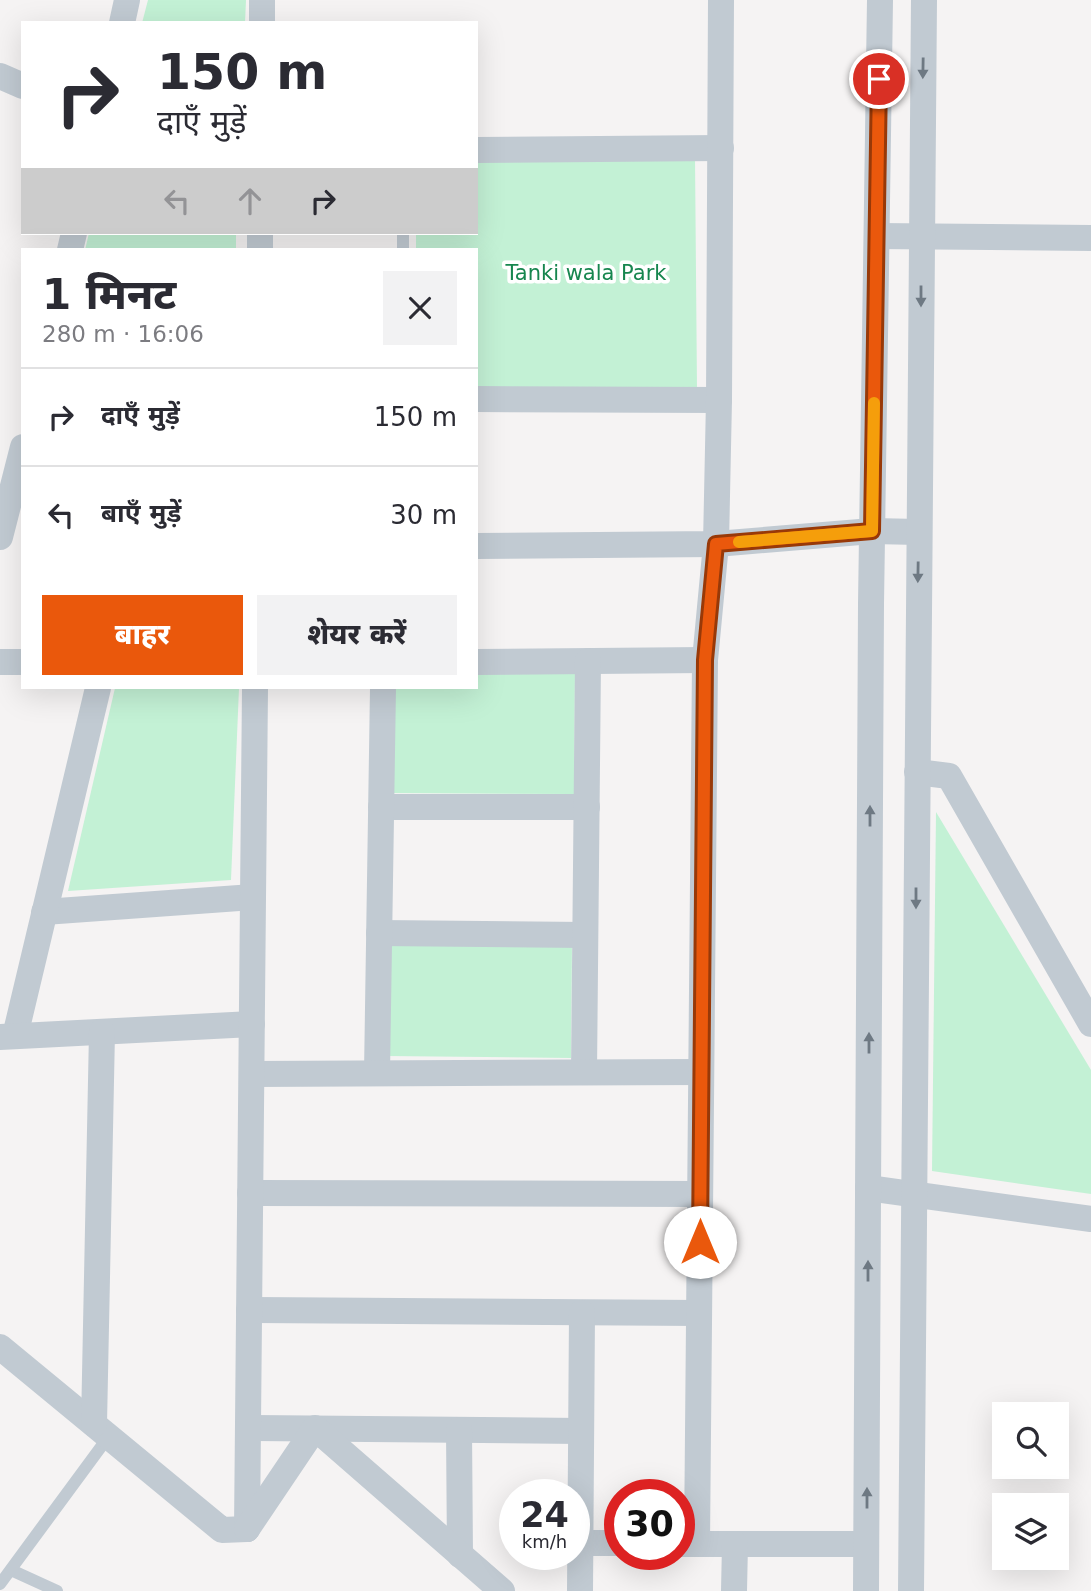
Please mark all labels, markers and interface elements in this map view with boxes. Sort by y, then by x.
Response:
text: 150 m [157,44,327,101]
icon: right [42,49,133,140]
pin [849,49,909,109]
one-way arrow [917,57,929,79]
icon: arrive [860,60,898,98]
text: दाएँ मुड़ें [157,103,246,141]
icon: left [158,182,196,220]
icon: ahead [231,182,269,220]
icon: right [304,182,342,220]
park label: Tanki wala Park [504,261,667,285]
text: 1 मिनट [42,270,176,319]
button: close [383,271,457,345]
one-way arrow [915,285,927,307]
text: 280 m · 16:06 [42,321,204,347]
icon: right [42,398,80,436]
text: दाएँ मुड़ें [101,400,180,430]
text: 150 m [374,402,457,432]
icon: left [42,496,80,534]
text: बाएँ मुड़ें [101,498,181,528]
text: 30 m [390,500,457,530]
one-way arrow [913,561,924,583]
button: बाहर [42,595,243,675]
button: शेयर करें [257,595,457,675]
one-way arrow [864,805,876,827]
one-way arrow [910,887,922,909]
one-way arrow [863,1032,875,1054]
position arrow [663,1205,737,1279]
one-way arrow [862,1260,874,1282]
map controls [992,1402,1069,1570]
button: search [992,1402,1069,1479]
speed limit sign: 30 [604,1479,695,1570]
one-way arrow [861,1487,873,1509]
button: layers [992,1493,1069,1570]
text: 24 [520,1495,569,1535]
text: km/h [522,1531,567,1552]

